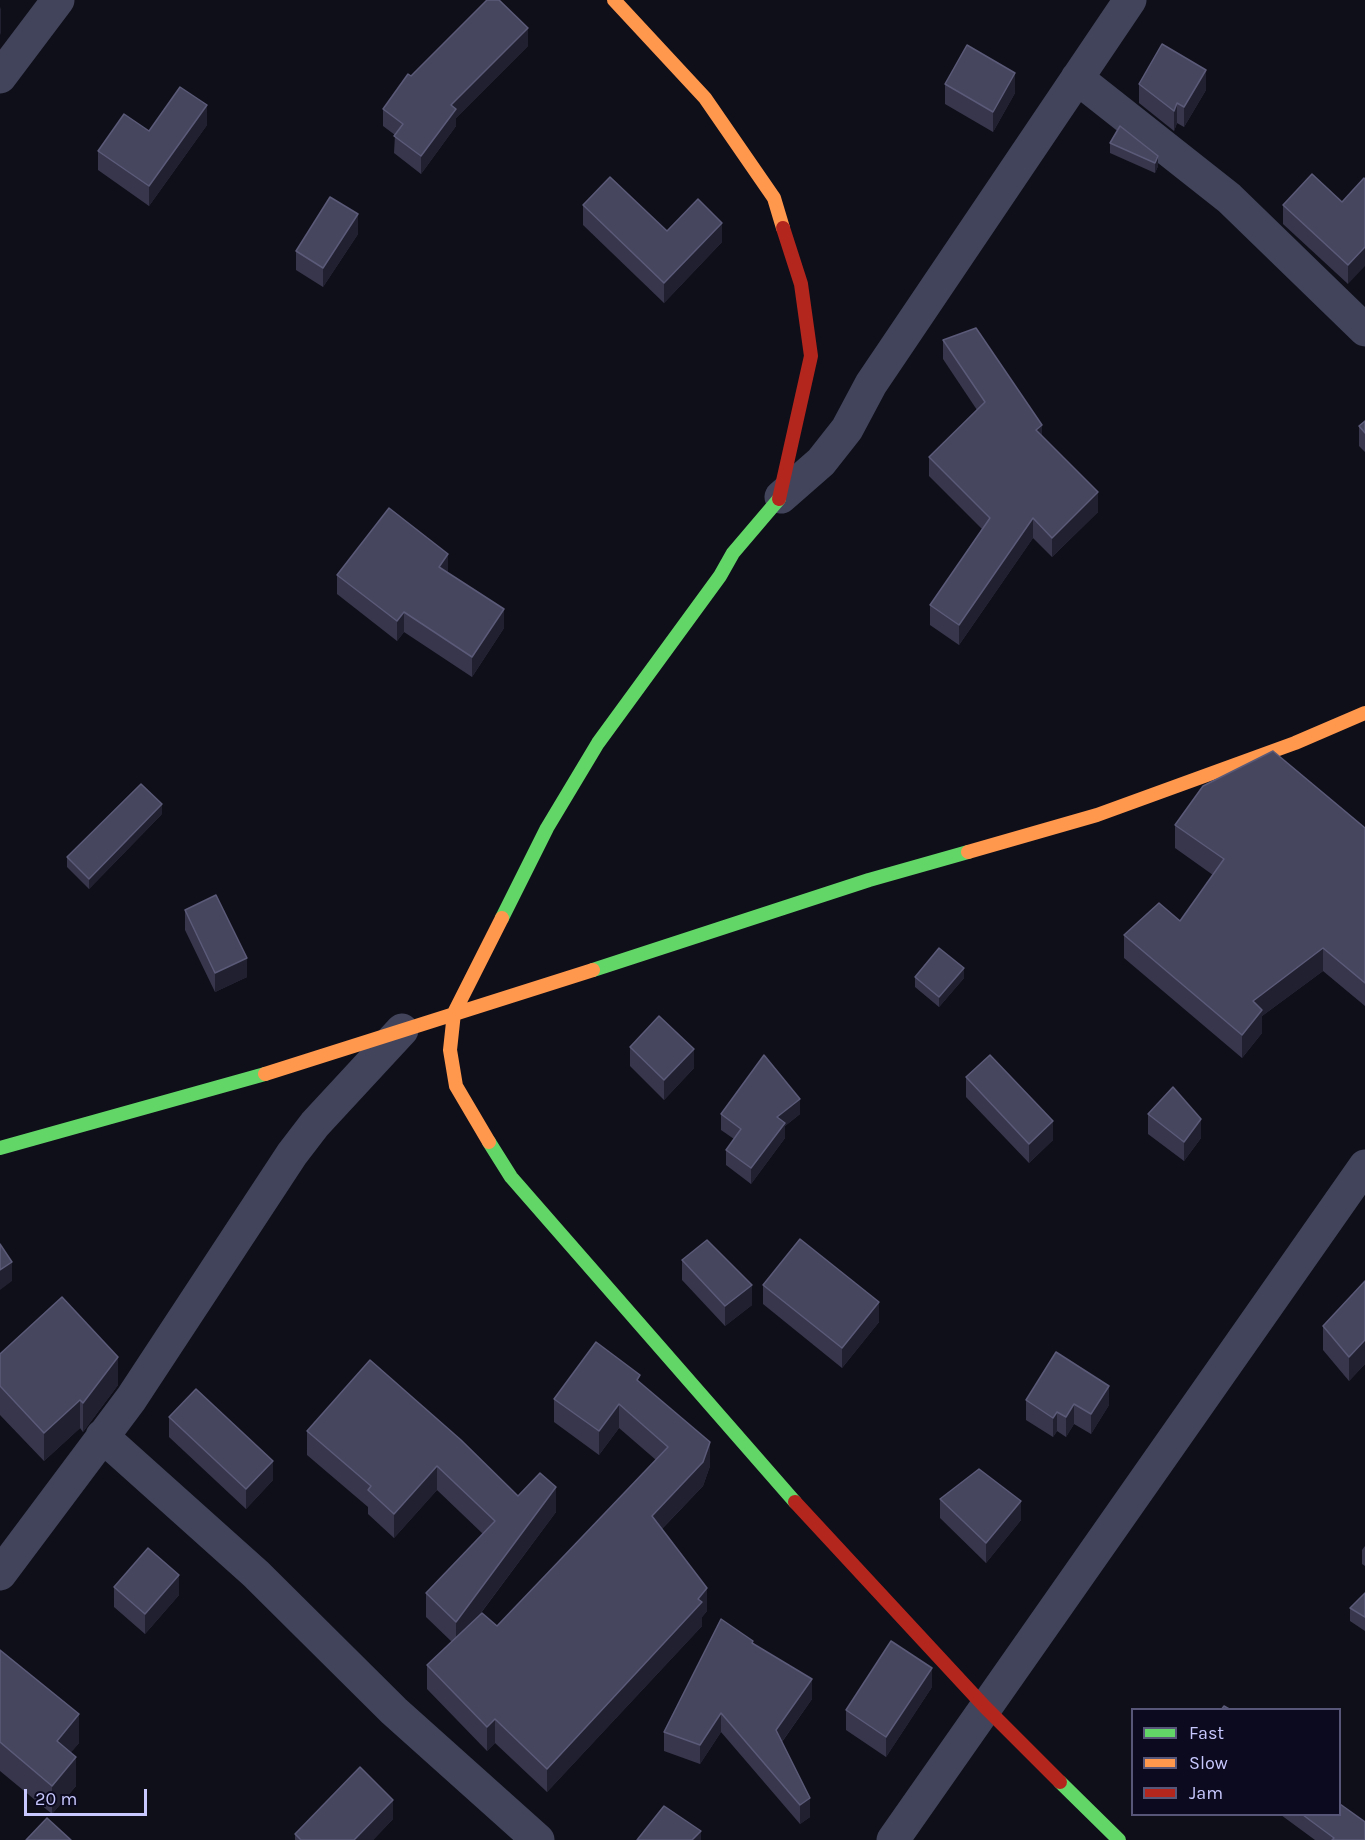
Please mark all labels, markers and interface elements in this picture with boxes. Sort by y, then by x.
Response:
legend [1131,1708,1341,1816]
text: Fast [1189,1722,1224,1744]
text: Slow [1189,1752,1228,1774]
scale bar [27,1777,150,1815]
text: Jam [1189,1782,1223,1804]
text: 20 m [35,1788,77,1810]

